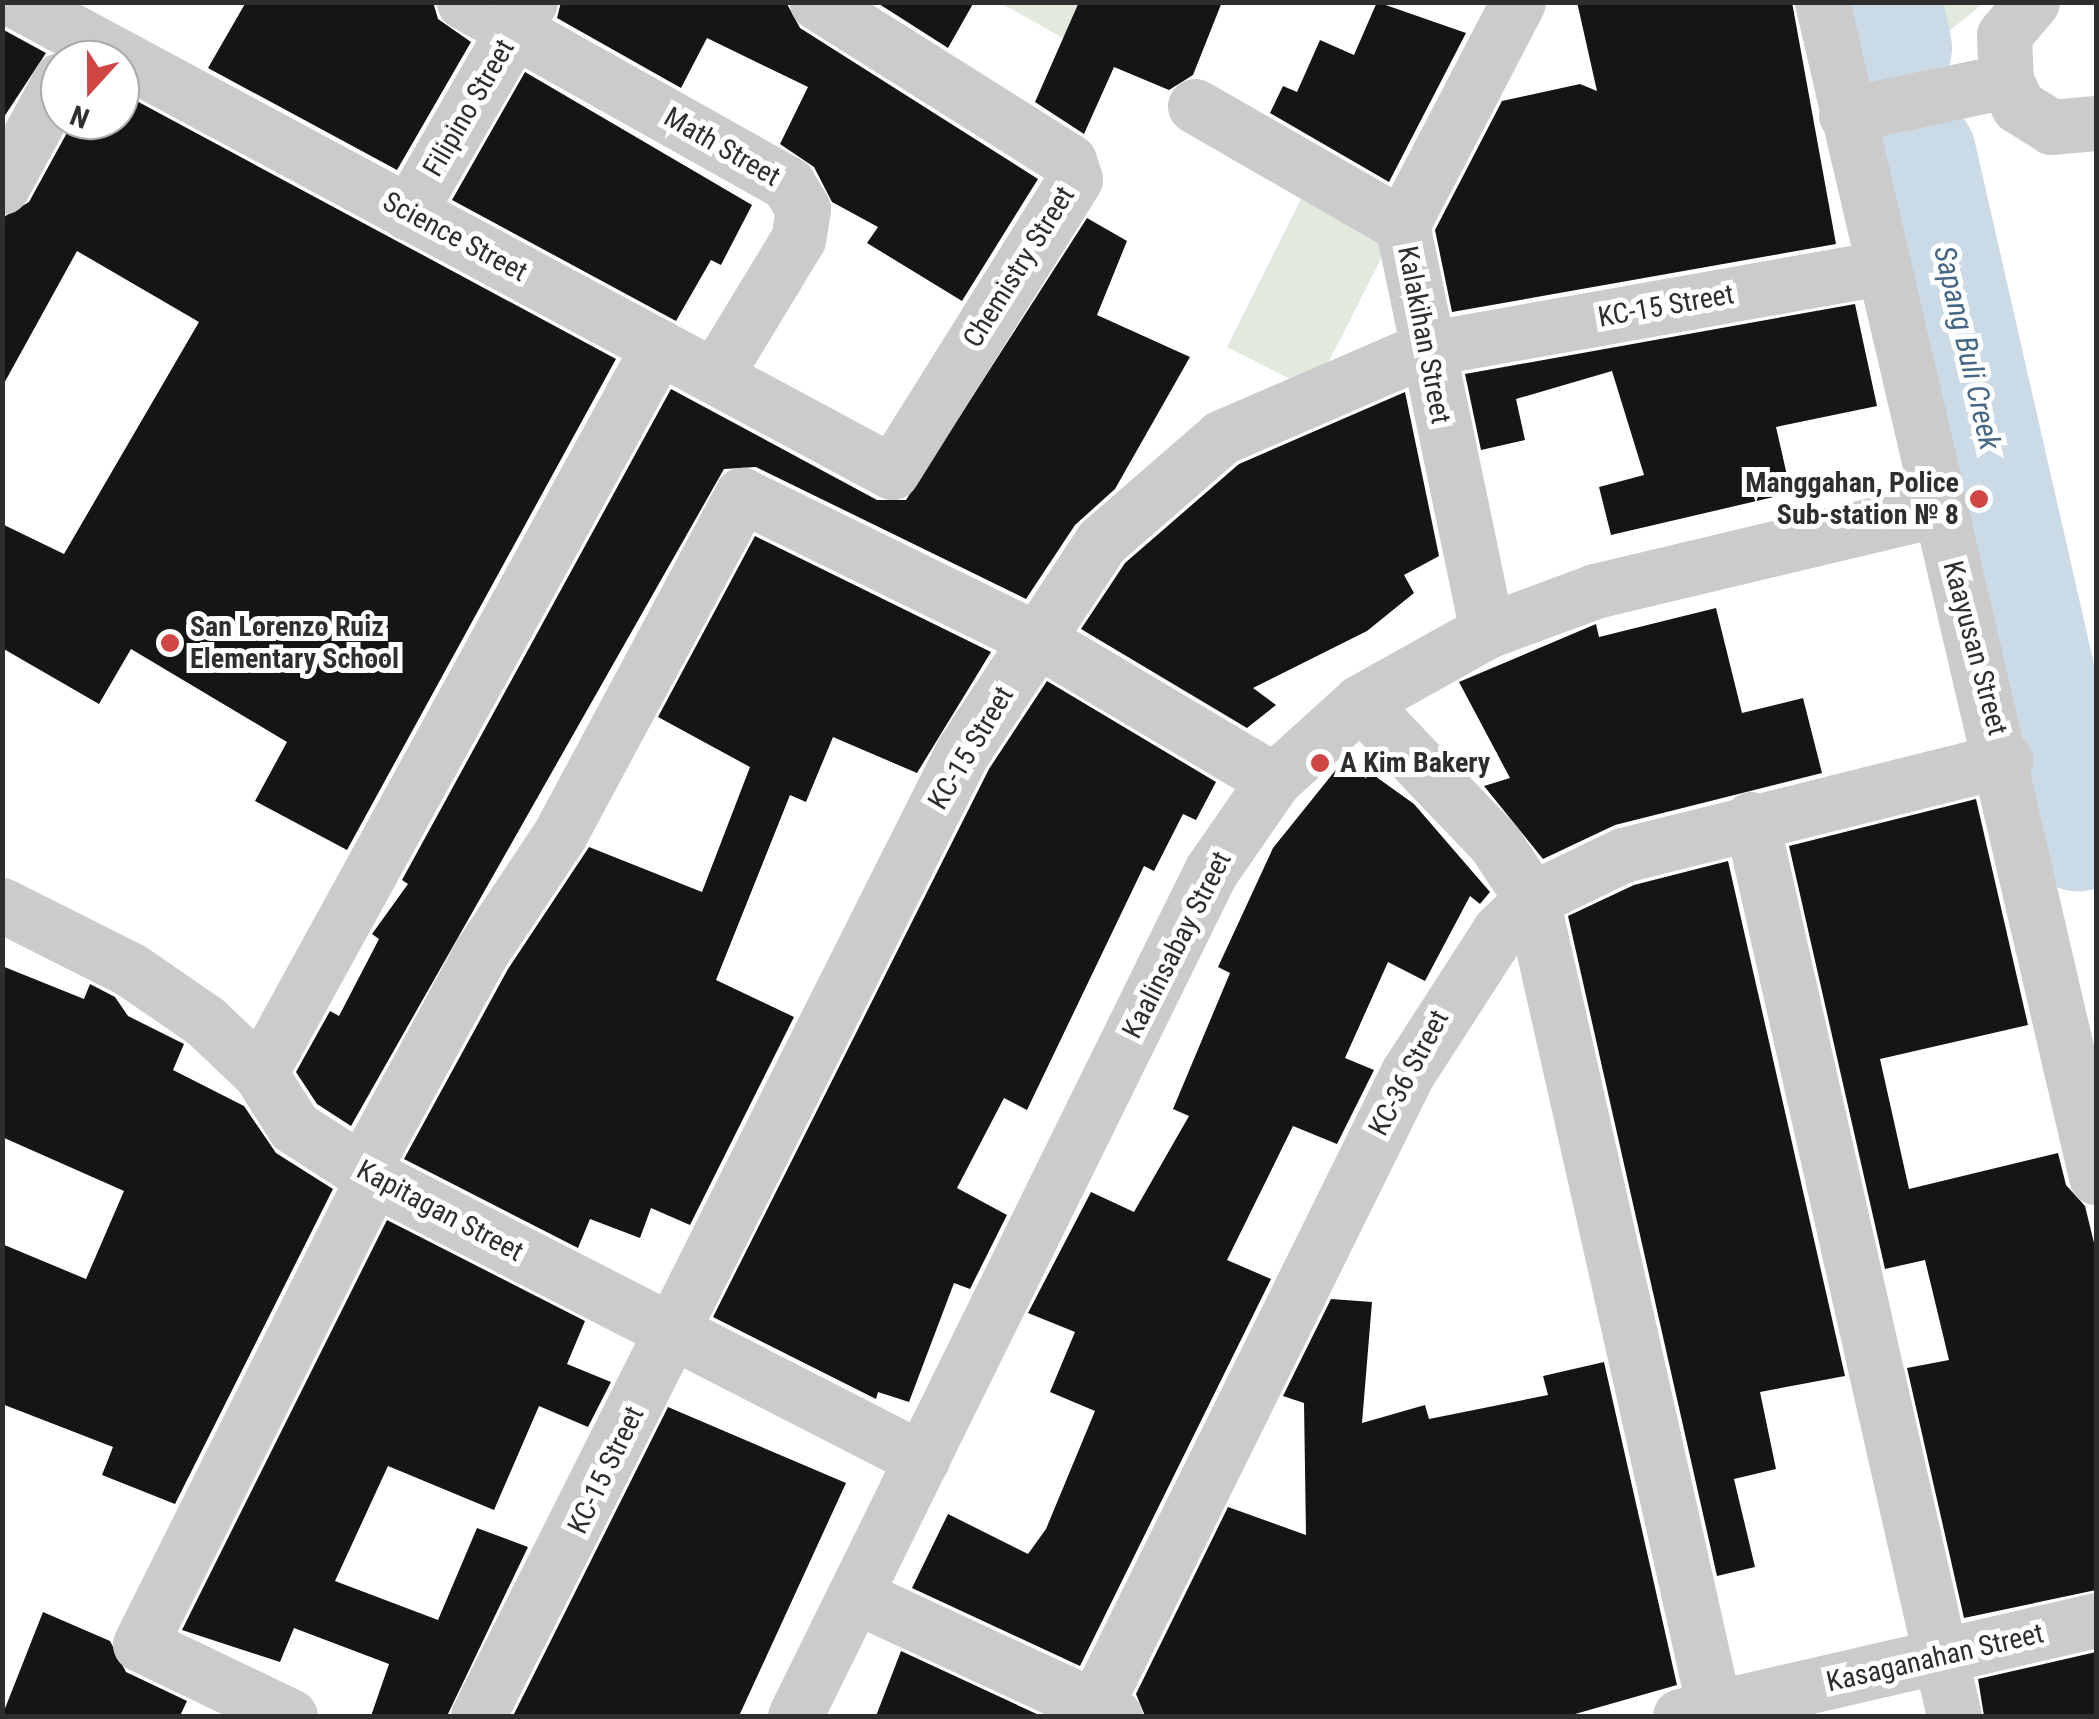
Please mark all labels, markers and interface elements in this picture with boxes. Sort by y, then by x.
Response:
street label: Filipino Street [416,34,522,182]
north arrow [40,40,140,140]
text: N [66,98,94,135]
street label: Math Street [658,100,786,194]
street label: Chemistry Street [956,180,1082,354]
street label: Science Street [377,185,533,289]
street label: Kalakihan Street [1390,243,1458,427]
water label: Sapang Buli Creek [1926,243,2008,453]
street label: KC-15 Street [1595,278,1737,334]
place label: Manggahan, Police Sub-station № 8 [1745,466,1959,532]
marker: Manggahan, Police Sub-station № 8 [1968,488,1990,510]
street label: Kaayusan Street [1936,557,2014,739]
place label: San Lorenzo Ruiz Elementary School [190,610,399,676]
marker: San Lorenzo Ruiz Elementary School [159,632,181,654]
street label: KC-15 Street [921,680,1021,816]
place label: A Kim Bakery [1340,746,1490,780]
marker: A Kim Bakery [1309,752,1331,774]
street label: Kaalinsabay Street [1115,846,1239,1044]
street label: KC-36 Street [1362,1004,1456,1142]
street label: Kapitagan Street [351,1153,529,1269]
street label: KC-15 Street [561,1401,651,1539]
street label: Kasaganahan Street [1823,1617,2047,1699]

